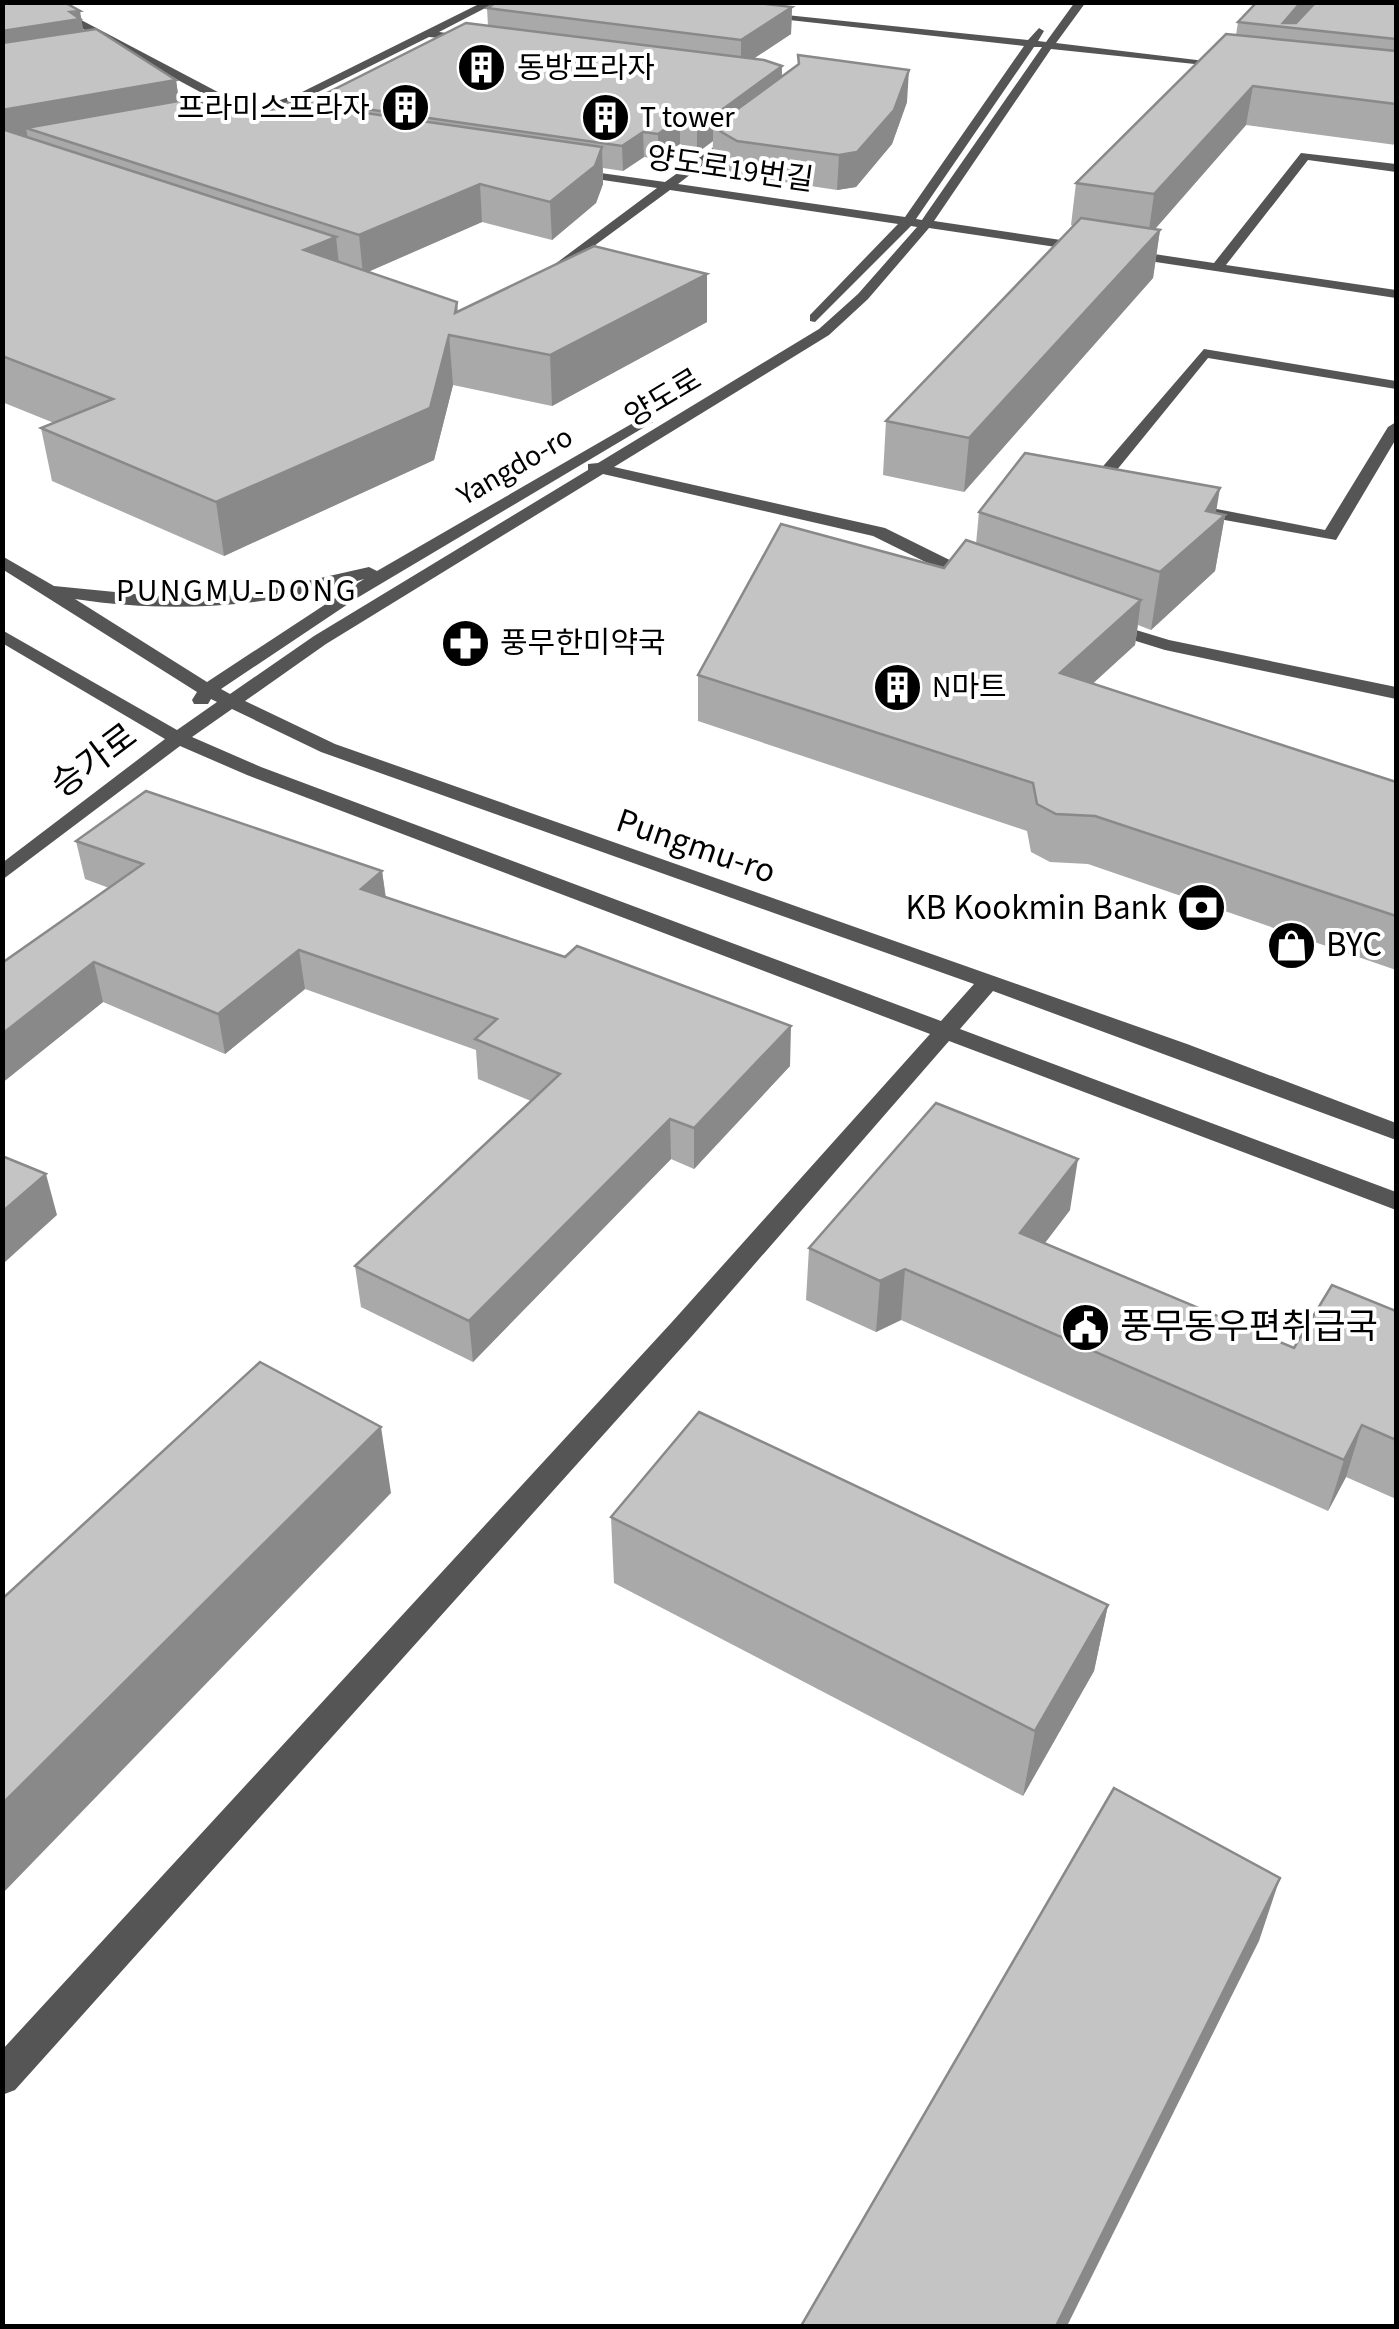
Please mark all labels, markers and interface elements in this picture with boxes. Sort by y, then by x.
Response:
building icon: 동방프라자 [456,42,508,94]
place label: 동방프라자 [517,47,655,90]
building icon: 프라미스프라자 [379,82,431,134]
place label: 프라미스프라자 [177,87,370,130]
building icon: T tower [579,91,631,143]
place label: T tower [640,96,735,139]
street label: 양도로19번길 [644,136,816,202]
street label: 양도로 [616,358,710,438]
street label: Yangdo-ro [448,416,581,517]
district label: PUNGMU-DONG [116,568,358,614]
pharmacy icon: 풍무한미약국 [439,617,491,669]
place label: 풍무한미약국 [500,622,666,665]
building icon: N마트 [871,661,923,713]
place label: N마트 [932,666,1007,709]
street label: 승가로 [40,712,148,810]
street label: Pungmu-ro [610,795,782,897]
bank icon: KB Kookmin Bank [1176,882,1228,934]
place label: KB Kookmin Bank [905,883,1168,933]
shop icon: BYC [1265,919,1317,971]
place label: BYC [1326,920,1382,970]
public building icon: 풍무동우편취급국 [1059,1301,1111,1353]
place label: 풍무동우편취급국 [1120,1302,1378,1352]

